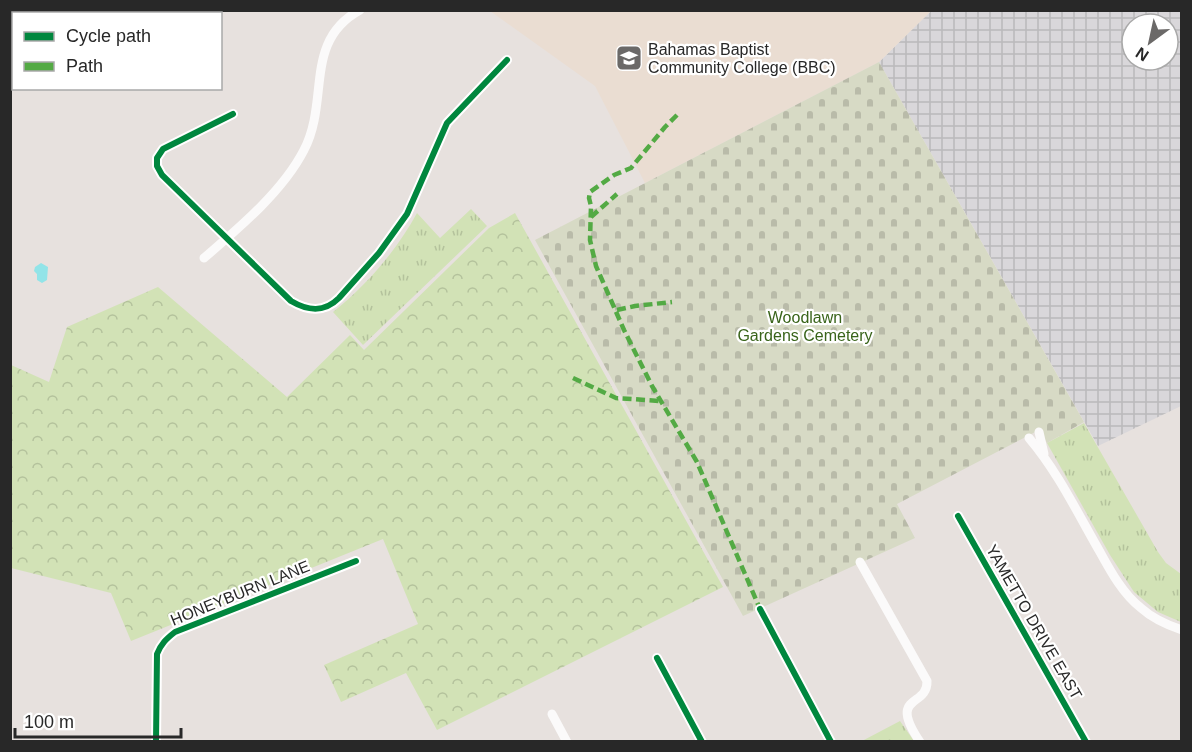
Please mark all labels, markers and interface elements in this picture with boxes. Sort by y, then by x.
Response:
legend [12,12,222,90]
north arrow [1120,12,1180,72]
text: Cycle path [66,26,151,46]
place label: Bahamas Baptist Community College (BBC) [648,41,836,76]
school or university icon: Bahamas Baptist Community College (BBC) [614,43,644,73]
text: N [1133,44,1152,64]
text: Path [66,56,103,76]
park label: Woodlawn Gardens Cemetery [737,309,873,344]
street label: YAMETTO DRIVE EAST [983,542,1085,702]
street label: HONEYBURN LANE [168,557,312,629]
scale bar [15,701,182,739]
text: 100 m [24,712,74,732]

